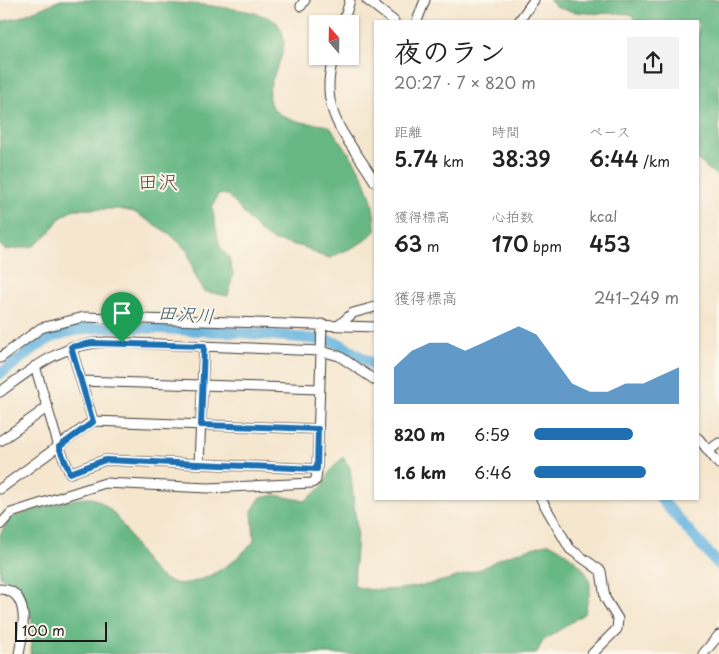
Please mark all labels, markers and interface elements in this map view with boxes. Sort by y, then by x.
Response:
north arrow [309,15,359,65]
map controls [309,15,359,65]
text: 夜のラン [394,29,506,72]
button: share [627,37,679,89]
text: 20:27 · 7 × 820 m [394,70,536,94]
text: 距離 [394,121,422,142]
text: 時間 [492,121,520,142]
text: ペース [589,121,631,142]
text: 5.74 [394,142,438,174]
text: 38:39 [492,142,551,174]
text: 6:44 [589,142,639,174]
text: km [438,151,464,172]
text: /km [639,151,670,172]
district label: 田沢 [138,166,178,196]
text: 獲得標高 [394,206,450,227]
text: 心拍数 [492,206,534,227]
text: kcal [589,206,617,227]
text: 63 [394,227,422,259]
text: 170 [492,227,528,259]
text: 453 [589,227,631,259]
text: m [422,236,440,257]
text: bpm [528,236,562,257]
text: 獲得標高 [394,285,458,309]
text: 241–249 m [594,285,679,309]
pin [101,292,143,343]
water label: 田沢川 [157,297,215,329]
icon: arrive [108,299,136,327]
text: 820 m [394,422,445,446]
text: 6:59 [474,422,510,446]
text: 1.6 km [394,460,446,484]
text: 6:46 [474,460,512,484]
scale bar [15,619,108,642]
text: 100 m [22,620,65,641]

